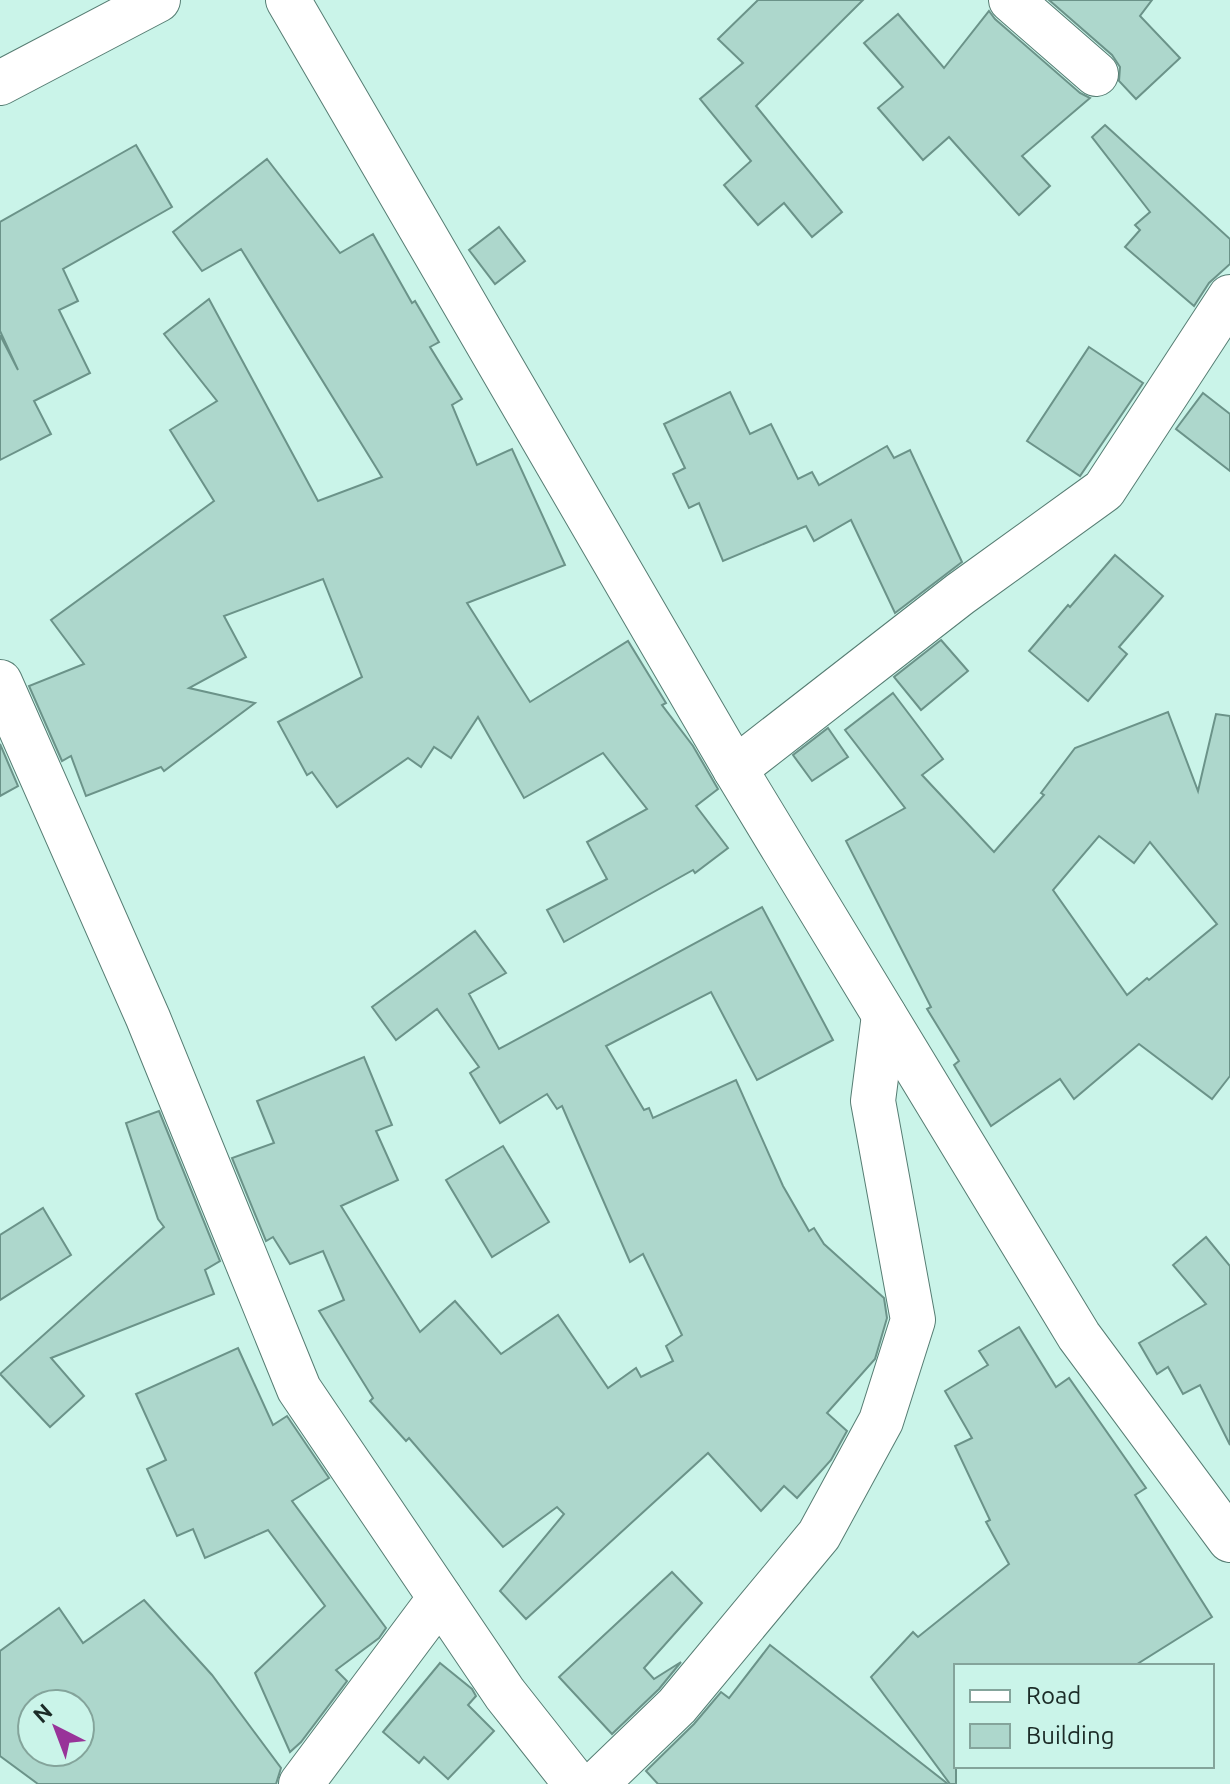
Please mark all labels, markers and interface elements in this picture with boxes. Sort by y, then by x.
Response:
legend [954,1664,1214,1768]
text: Road [1026,1682,1081,1709]
north arrow [16,1688,96,1768]
text: N [28,1698,57,1728]
text: Building [1026,1722,1114,1749]

